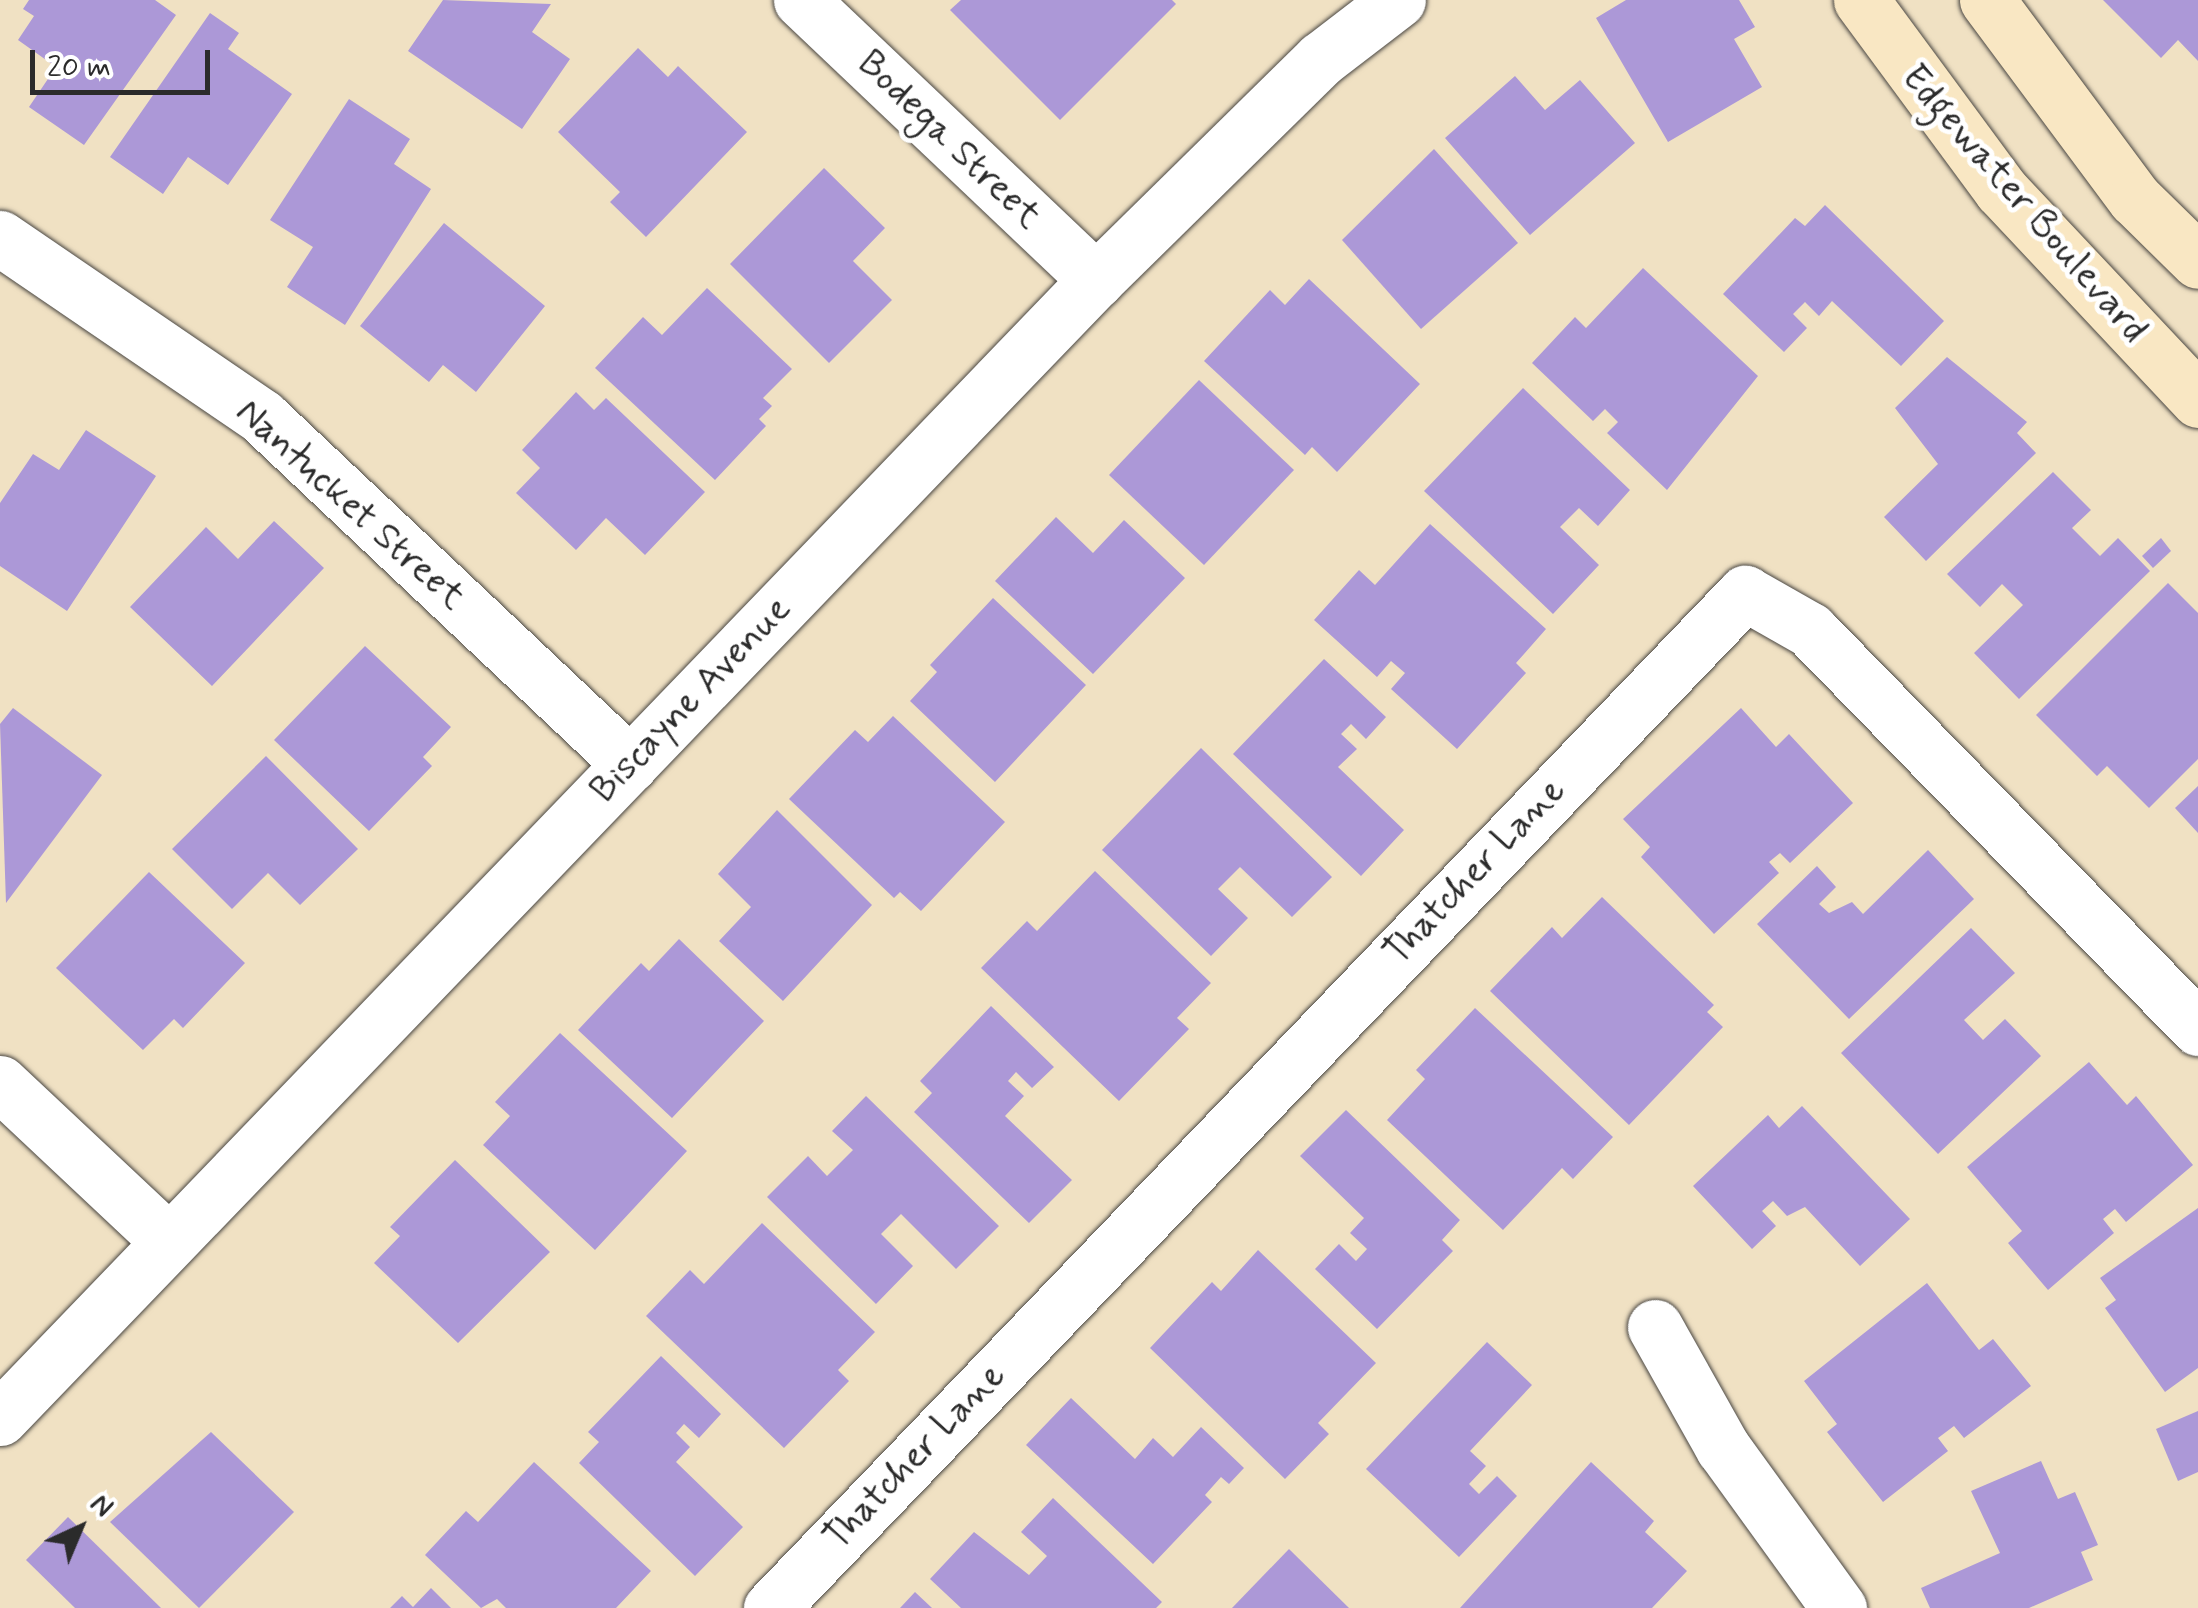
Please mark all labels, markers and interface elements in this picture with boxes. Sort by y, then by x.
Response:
scale bar [35,30,215,92]
street label: Bodega Street [848,41,1050,239]
text: 20 m [47,48,111,87]
street label: Edgewater Boulevard [1894,60,2154,348]
street label: Nantucket Street [226,390,474,620]
street label: Biscayne Avenue [581,587,801,813]
street label: Thatcher Lane [1376,770,1574,974]
street label: Thatcher Lane [816,1355,1014,1559]
north arrow [30,1478,130,1578]
text: N [82,1486,121,1526]

